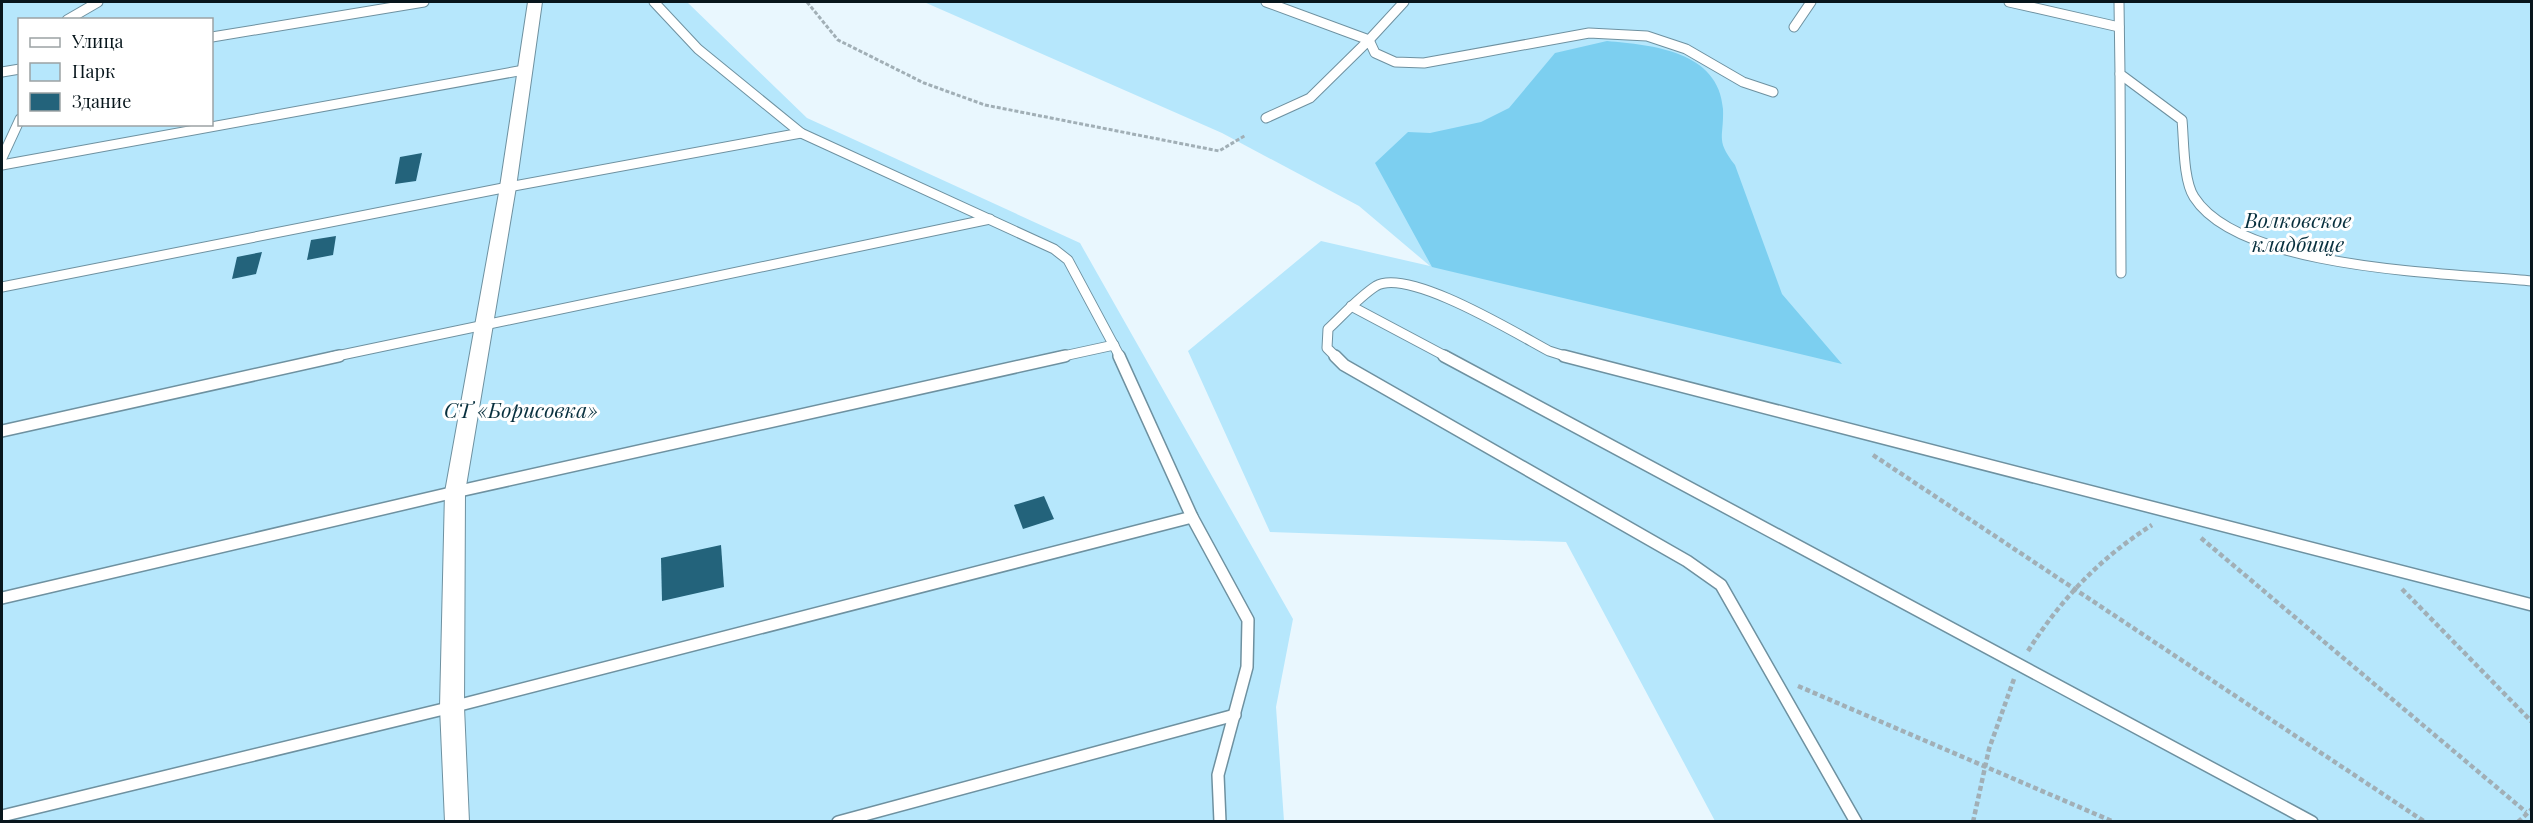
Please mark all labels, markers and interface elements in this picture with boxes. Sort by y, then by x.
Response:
legend [18,18,213,126]
text: Улица [71,29,123,53]
text: Парк [72,59,115,83]
text: Здание [72,89,131,113]
park label: Волковское кладбище [2244,205,2351,257]
park label: СТ «Борисовка» [444,395,598,423]

